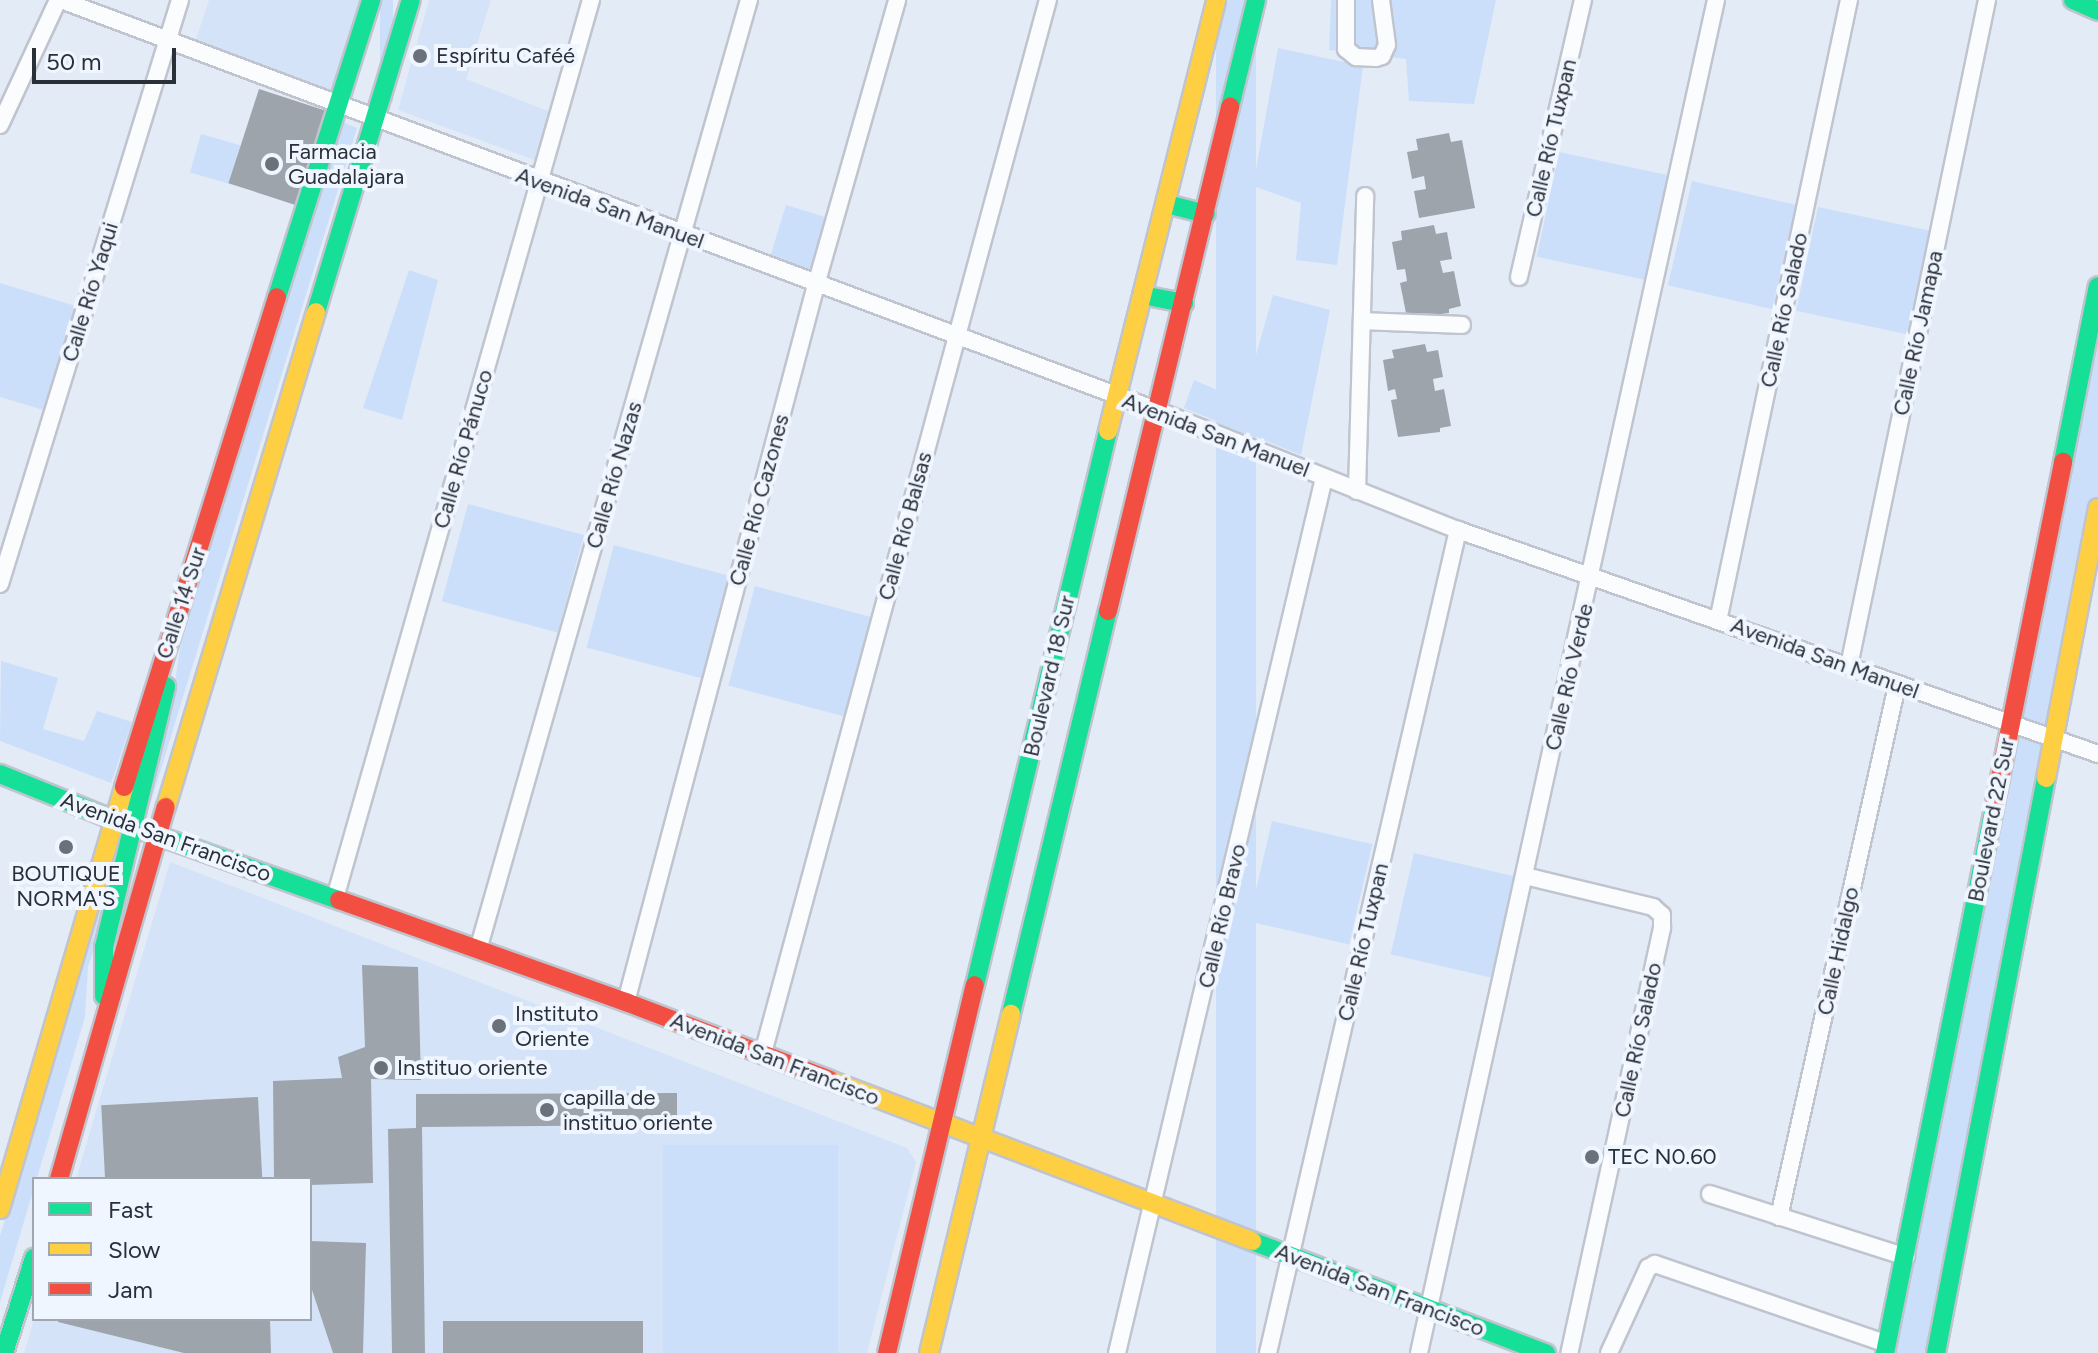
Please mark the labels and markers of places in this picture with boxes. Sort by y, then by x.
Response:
place label: Espíritu Caféé [436,43,575,69]
marker: Espíritu Caféé [411,47,429,65]
place label: Farmacia Guadalajara [288,138,404,190]
marker: Farmacia Guadalajara [263,155,281,173]
marker: BOUTIQUE NORMA'S [57,838,75,856]
place label: BOUTIQUE NORMA'S [11,860,121,912]
place label: Instituto Oriente [515,1000,599,1052]
marker: Instituto Oriente [490,1017,508,1035]
place label: Instituo oriente [397,1055,548,1081]
marker: Instituo oriente [372,1059,390,1077]
place label: capilla de instituo oriente [563,1084,713,1136]
marker: capilla de instituo oriente [538,1101,556,1119]
place label: TEC N0.60 [1608,1144,1717,1170]
marker: TEC N0.60 [1583,1148,1601,1166]

